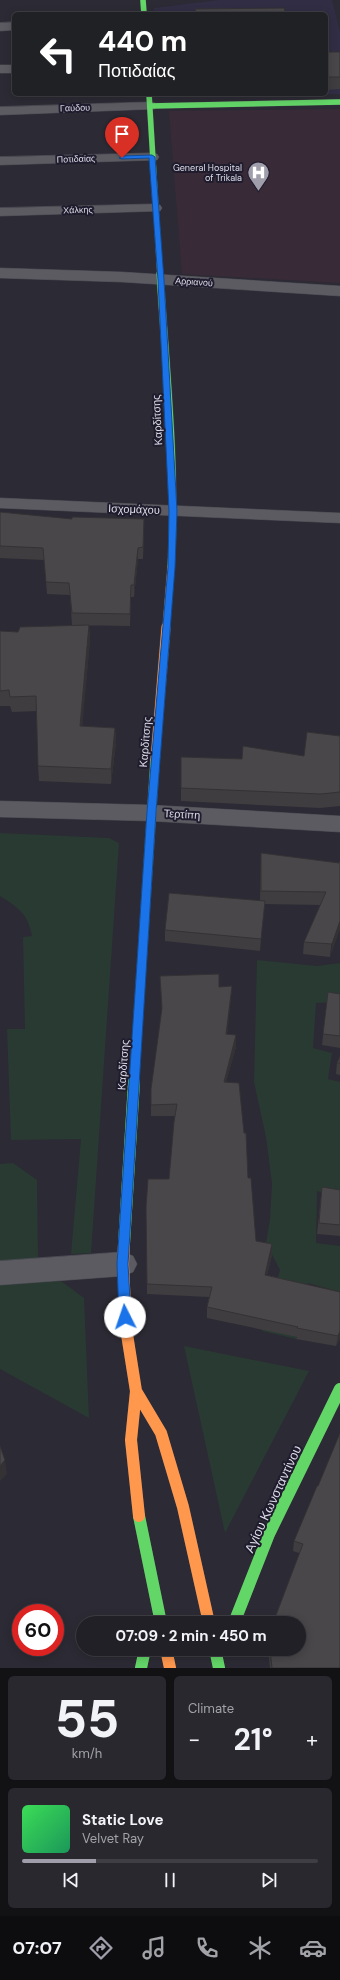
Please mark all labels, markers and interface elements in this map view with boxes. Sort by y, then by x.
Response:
text: 440 m [98,23,187,60]
icon: left [32,28,84,80]
text: Ποτιδαίας [98,59,175,83]
street label: Γαύδου [60,101,90,115]
pin [105,117,139,158]
icon: arrive [111,123,133,145]
street label: Ποτιδαίας [56,152,96,166]
hospital icon: General Hospital of Trikala [245,160,271,193]
place label: General Hospital of Trikala [173,162,242,184]
street label: Χάλκης [63,203,94,217]
street label: Αρριανού [175,275,213,289]
street label: Καρδίτσης [149,394,165,446]
street label: Ισχομάχου [108,501,160,517]
street label: Καρδίτσης [136,716,154,768]
street label: Τερτίπη [163,806,201,822]
street label: Καρδίτσης [114,1039,132,1091]
position arrow [104,1296,146,1338]
street label: Αγίου Κωνσταντίνου [241,1443,305,1555]
speed limit sign: 60 [12,1604,64,1656]
text: 07:09 · 2 min · 450 m [115,1626,267,1646]
text: 55 [55,1685,119,1753]
text: Climate [188,1700,234,1717]
text: 21° [233,1720,273,1759]
text: − [188,1725,200,1754]
text: + [306,1725,318,1754]
text: km/h [72,1745,102,1762]
text: Static Love [82,1810,163,1830]
text: Velvet Ray [82,1830,144,1847]
icon: previous [60,1869,82,1891]
icon: pause [159,1869,181,1891]
icon: next [258,1869,280,1891]
icon: directions [87,1934,115,1962]
icon: music [140,1934,168,1962]
icon: phone [193,1934,221,1962]
icon: climate [246,1934,274,1962]
icon: car [299,1934,327,1962]
text: 07:07 [13,1936,62,1960]

